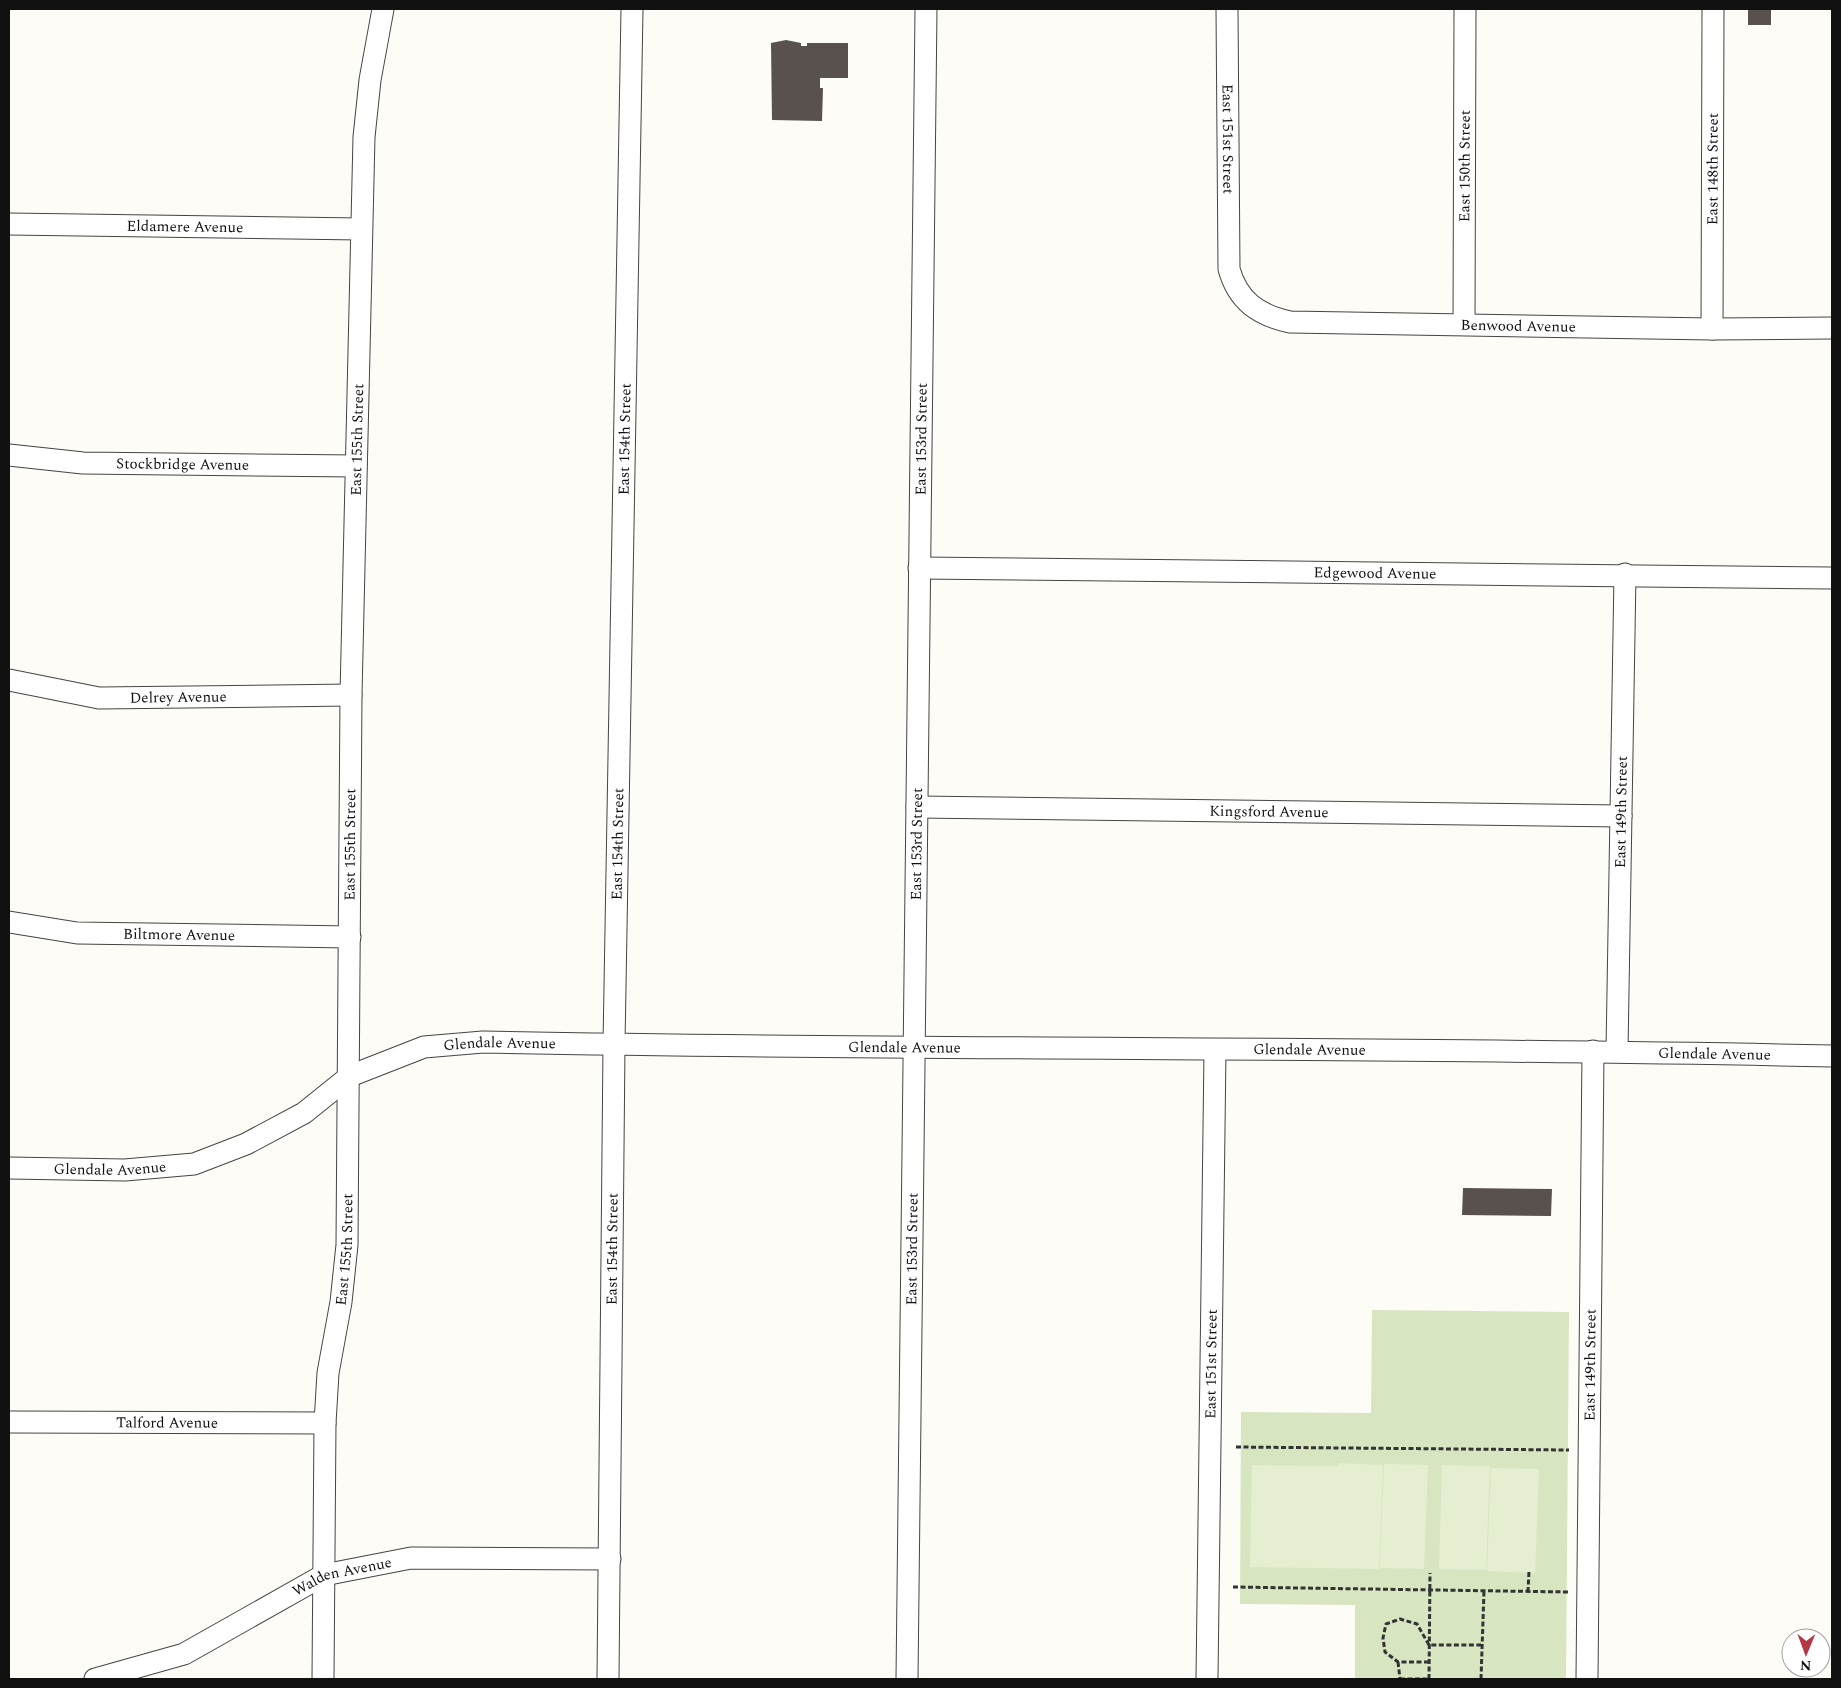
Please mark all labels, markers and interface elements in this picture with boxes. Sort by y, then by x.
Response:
street label: East 151st Street [1216,84,1240,194]
street label: East 150th Street [1453,110,1476,222]
street label: East 148th Street [1701,113,1724,225]
street label: Eldamere Avenue [126,214,243,239]
street label: Benwood Avenue [1460,313,1576,338]
street label: East 155th Street [344,383,370,496]
street label: East 154th Street [612,383,637,495]
street label: East 153rd Street [909,383,933,496]
street label: Stockbridge Avenue [116,452,249,476]
street label: Edgewood Avenue [1313,561,1437,585]
street label: Delrey Avenue [130,685,227,709]
street label: East 149th Street [1609,756,1633,868]
street label: East 155th Street [338,788,362,901]
street label: East 154th Street [605,788,630,900]
street label: East 153rd Street [904,788,929,900]
street label: Kingsford Avenue [1209,799,1329,824]
street label: Biltmore Avenue [123,922,235,947]
street label: Glendale Avenue [442,1030,556,1057]
street label: Glendale Avenue [848,1035,961,1059]
street label: Glendale Avenue [1253,1038,1366,1061]
street label: Glendale Avenue [1658,1041,1771,1066]
street label: Glendale Avenue [53,1155,167,1182]
street label: East 155th Street [329,1193,359,1307]
street label: East 154th Street [600,1193,624,1305]
street label: East 153rd Street [900,1193,924,1305]
street label: East 151st Street [1199,1309,1223,1419]
street label: East 149th Street [1578,1309,1602,1421]
street label: Talford Avenue [116,1411,218,1434]
street label: Walden Avenue [288,1551,394,1602]
north arrow [1781,1628,1831,1678]
text: N [1800,1655,1812,1676]

